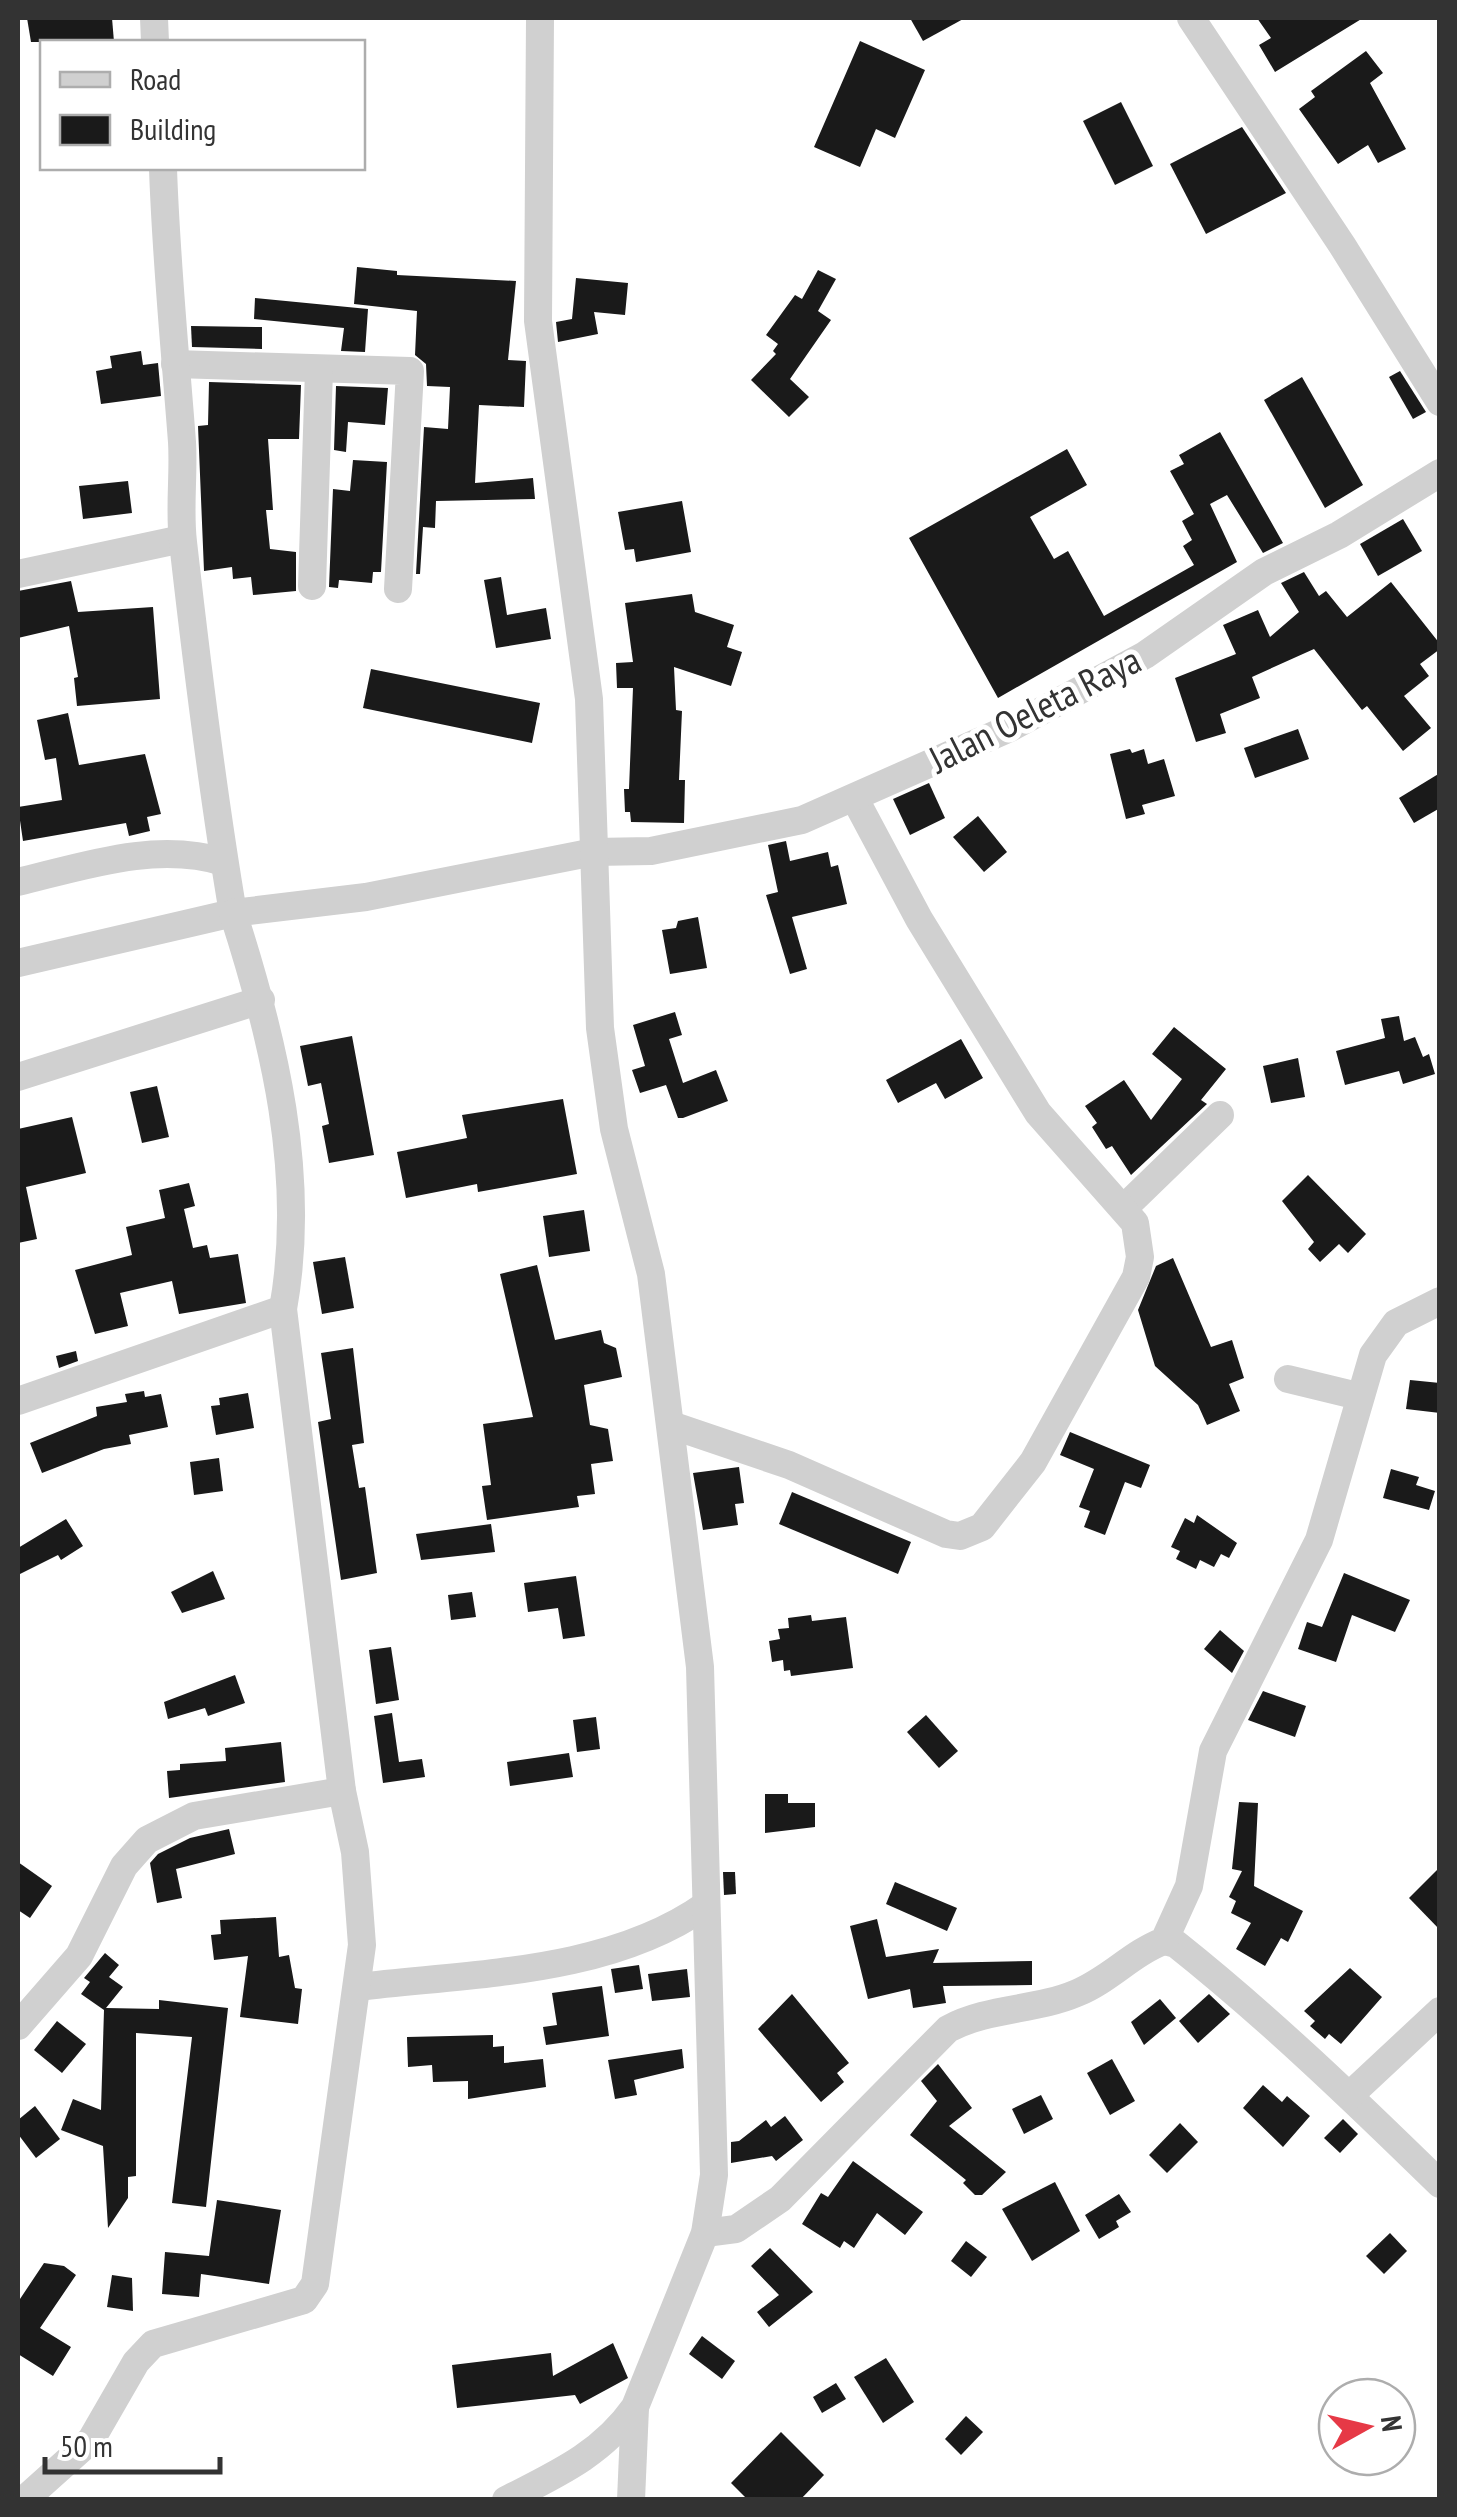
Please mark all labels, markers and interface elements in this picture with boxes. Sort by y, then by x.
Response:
legend [40,40,365,170]
text: Road [130,59,181,98]
text: Building [130,109,216,148]
street label: Jalan Oeleta Raya [919,634,1148,783]
north arrow [1317,2377,1417,2477]
scale bar [45,2412,220,2474]
text: N [1373,2413,1412,2434]
text: 50 m [60,2426,113,2465]

